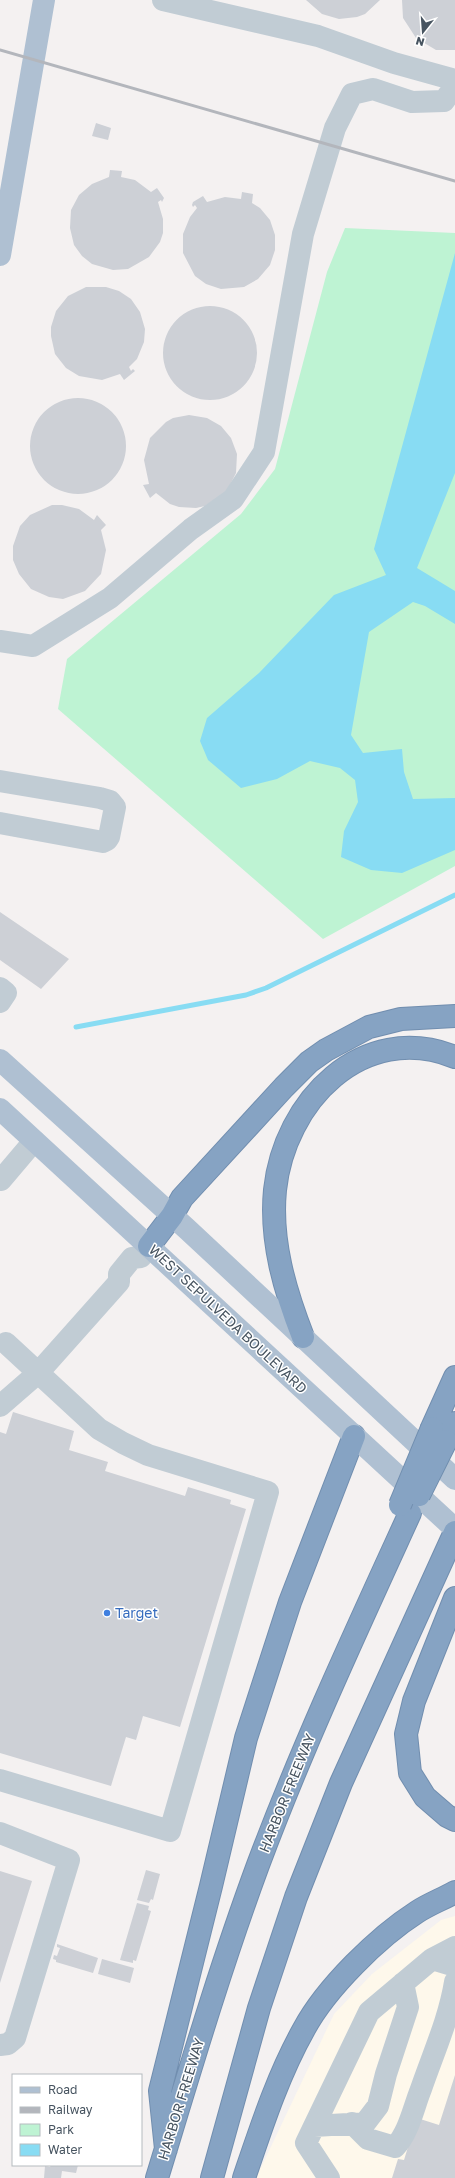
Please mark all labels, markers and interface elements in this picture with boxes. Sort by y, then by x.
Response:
north arrow [403,12,443,52]
text: N [414,35,426,49]
street label: WEST SEPULVEDA BOULEVARD [146,1241,311,1397]
place label: Target [115,1604,158,1621]
marker: Target [102,1608,112,1618]
street label: HARBOR FREEWAY [255,1731,318,1855]
street label: HARBOR FREEWAY [154,2036,207,2162]
legend [12,2074,142,2166]
text: Road [48,2082,77,2097]
text: Railway [48,2102,93,2117]
text: Park [48,2122,74,2137]
text: Water [48,2142,82,2157]

